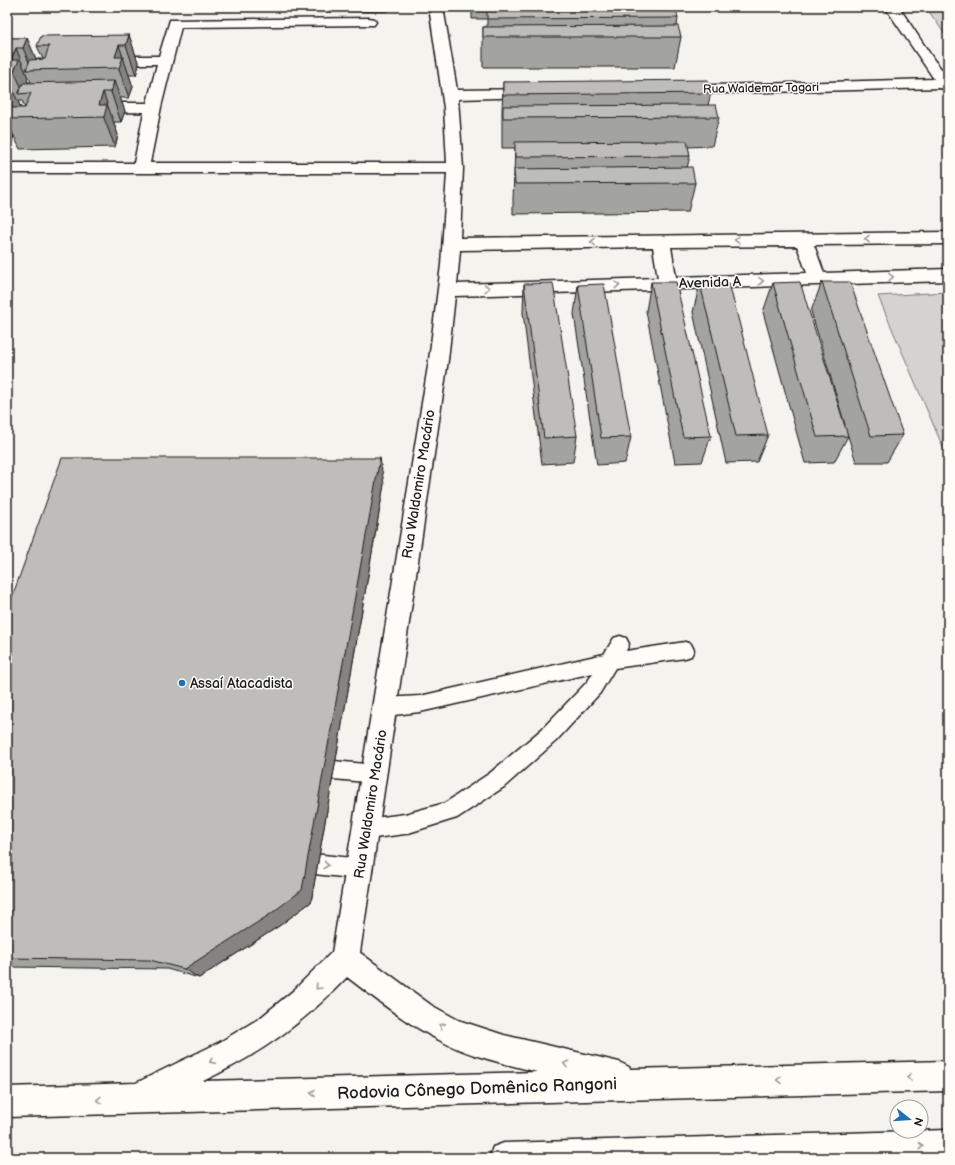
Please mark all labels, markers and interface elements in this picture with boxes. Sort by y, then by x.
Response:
street label: Rua Waldemar Tagari [703,80,819,97]
one-way arrow [864,235,870,243]
one-way arrow [734,236,740,245]
one-way arrow [590,238,596,246]
street label: Avenida A [678,273,742,292]
one-way arrow [888,273,894,281]
one-way arrow [758,276,764,285]
one-way arrow [614,281,620,289]
one-way arrow [484,284,490,293]
street label: Rua Waldomiro Macário [398,408,439,560]
place label: Assaí Atacadista [190,675,293,692]
marker: Assaí Atacadista [177,678,187,688]
street label: Rua Waldomiro Macário [350,728,391,880]
one-way arrow [323,861,329,870]
one-way arrow [315,982,323,990]
one-way arrow [439,1024,446,1031]
one-way arrow [209,1056,217,1064]
one-way arrow [563,1060,570,1069]
one-way arrow [906,1073,912,1081]
street label: Rodovia Cônego Domênico Rangoni [337,1074,617,1104]
one-way arrow [776,1076,782,1084]
one-way arrow [310,1089,316,1097]
one-way arrow [96,1095,102,1104]
north arrow [889,1099,929,1139]
text: N [911,1116,926,1128]
one-way arrow [918,1141,924,1150]

